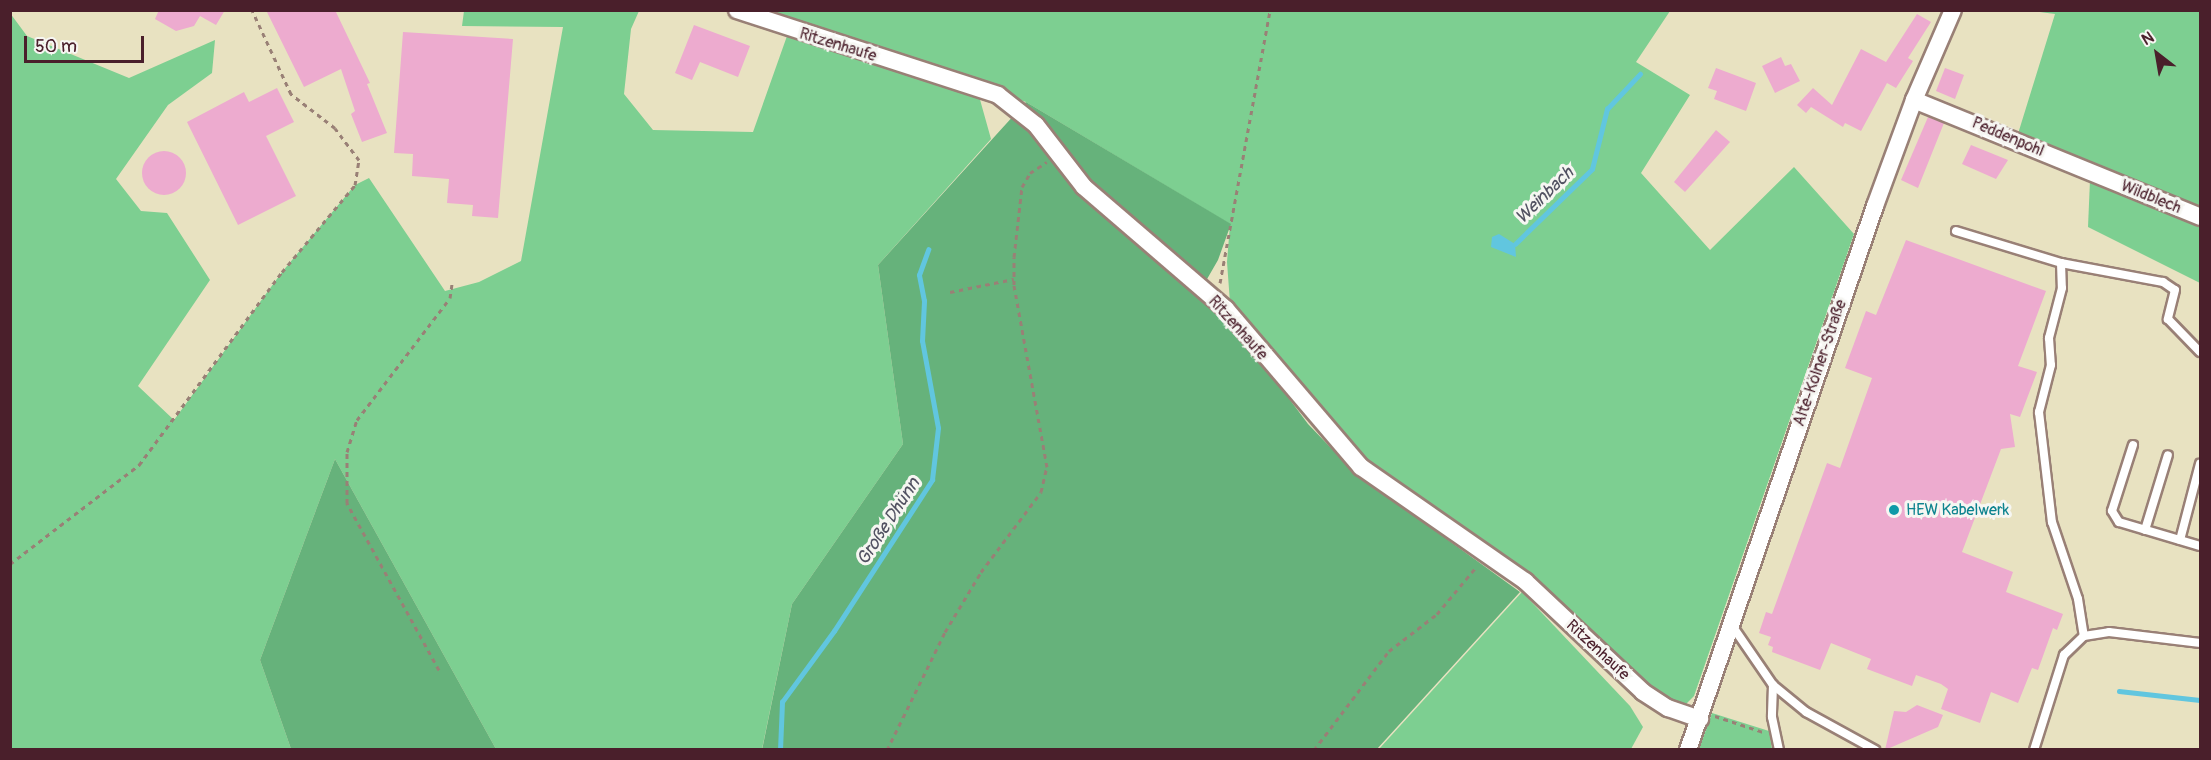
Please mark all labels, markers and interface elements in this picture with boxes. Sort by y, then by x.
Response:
scale bar [27,24,147,62]
street label: Ritzenhaufe [797,24,879,66]
north arrow [2127,24,2187,84]
text: N [2138,27,2158,50]
text: 50 m [35,35,77,58]
street label: Peddenpohl [1969,113,2047,161]
water label: Weinbach [1512,163,1578,229]
street label: Wildblech [2118,176,2184,218]
street label: Ritzenhaufe [1204,292,1272,364]
street label: Alte-Kölner-Straße [1789,297,1851,429]
water label: Große Dhünn [853,474,925,570]
place label: HEW Kabelwerk [1906,500,2009,520]
marker: HEW Kabelwerk [1887,503,1901,517]
street label: Ritzenhaufe [1562,616,1634,684]

